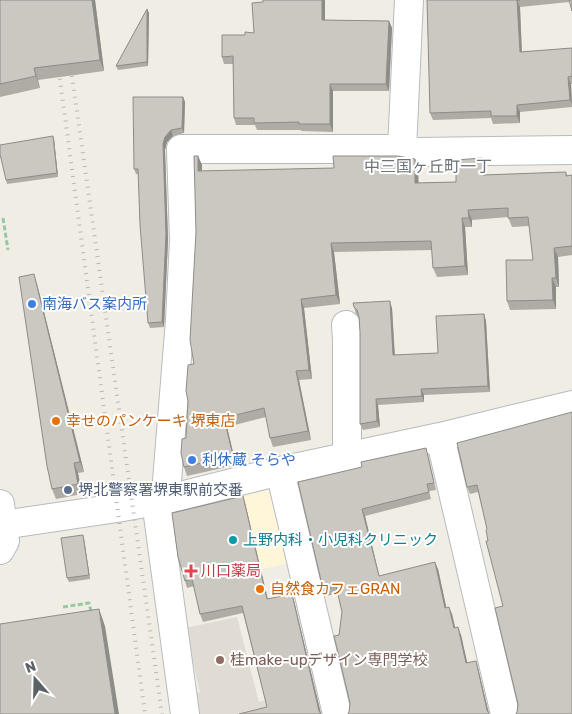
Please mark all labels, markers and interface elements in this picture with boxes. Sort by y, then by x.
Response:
district label: 中三国ヶ丘町一丁 [364,157,492,176]
place label: 南海バス案内所 [42,295,147,313]
marker: 南海バス案内所 [26,298,38,310]
place label: 幸せのパンケーキ 堺東店 [66,412,235,430]
marker: 幸せのパンケーキ 堺東店 [50,415,62,427]
place label: 利休蔵 そらや [202,451,296,469]
marker: 利休蔵 そらや [186,454,198,466]
place label: 堺北警察署堺東駅前交番 [78,481,243,499]
marker: 堺北警察署堺東駅前交番 [62,484,74,496]
place label: 上野内科・小児科クリニック [243,531,438,549]
marker: 上野内科・小児科クリニック [227,534,239,546]
place label: 川口薬局 [201,562,261,580]
marker: 川口薬局 [185,565,197,577]
place label: 自然食カフェGRAN [270,580,401,598]
marker: 自然食カフェGRAN [254,583,266,595]
place label: 桂make-upデザイン専門学校 [230,651,428,669]
north arrow [10,654,60,704]
marker: 桂make-upデザイン専門学校 [214,654,226,666]
text: N [23,658,38,677]

